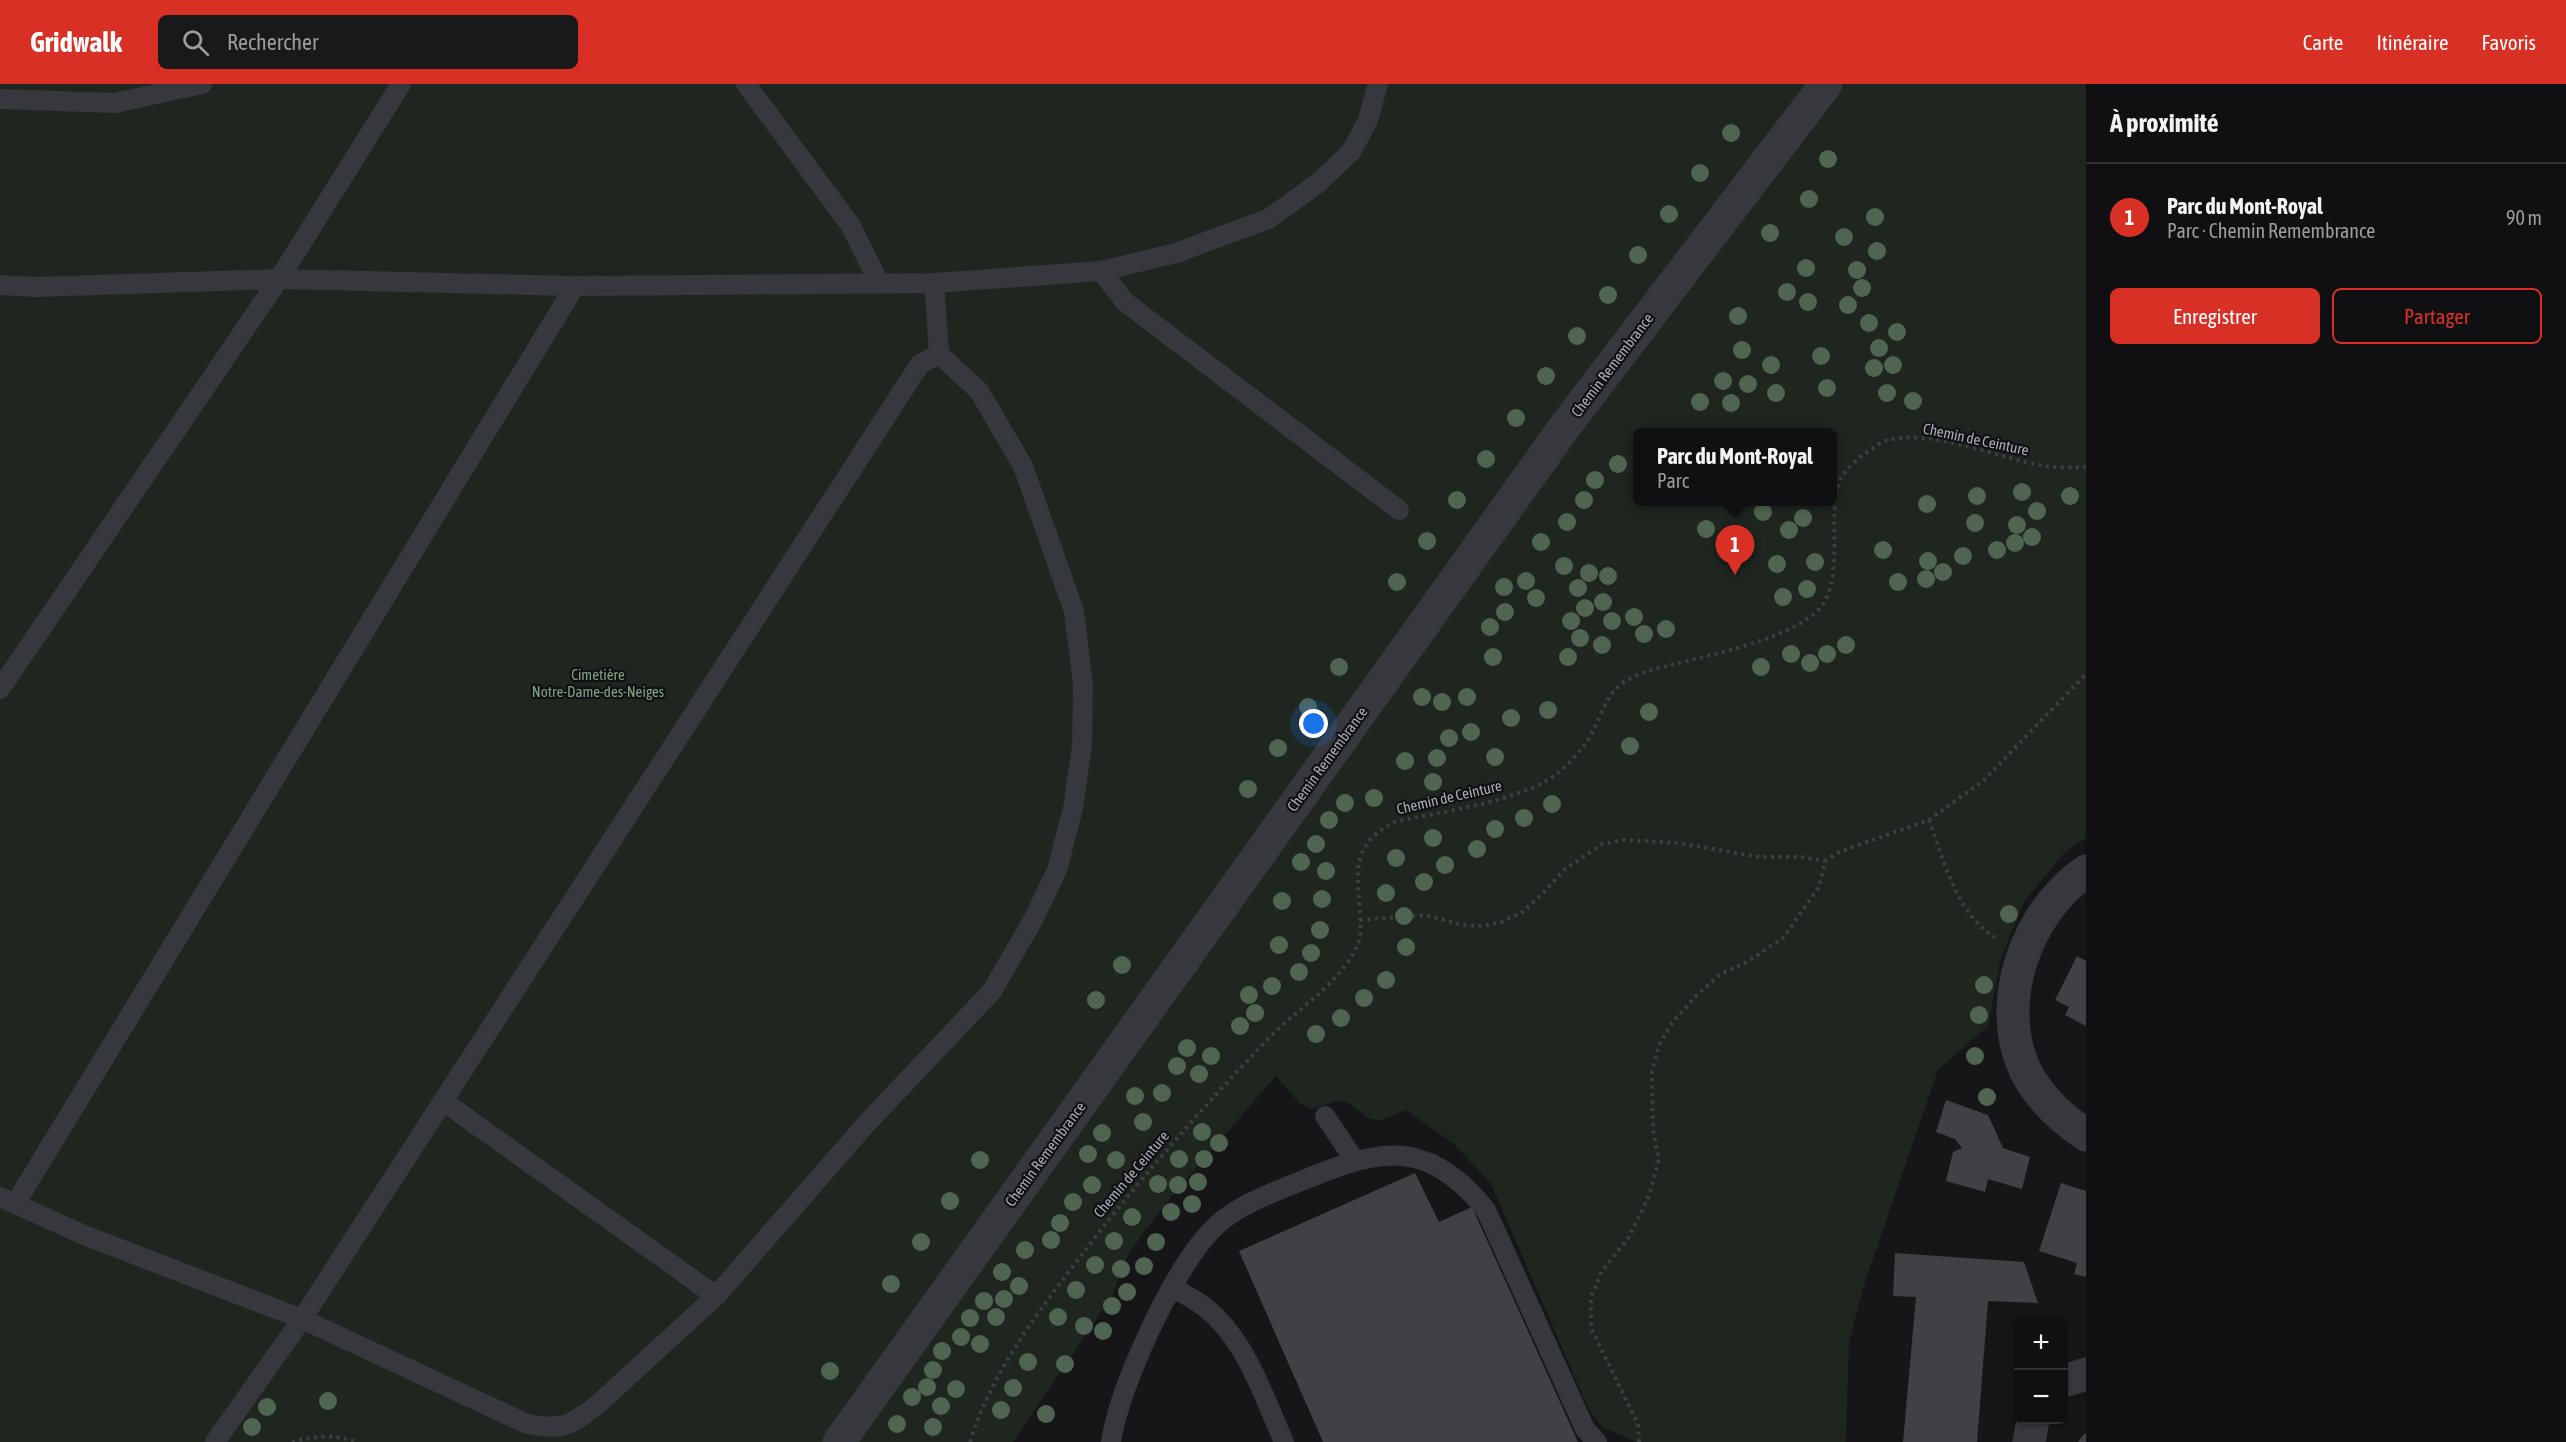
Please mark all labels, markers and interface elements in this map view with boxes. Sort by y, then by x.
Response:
search box [158,15,578,69]
text: Gridwalk [30,26,122,58]
icon: search [179,26,212,59]
text: Rechercher [227,29,318,55]
text: Carte [2303,30,2343,54]
text: Itinéraire [2376,30,2448,54]
text: Favoris [2481,30,2536,54]
text: À proximité [2110,108,2218,138]
text: Parc du Mont-Royal [2167,193,2323,219]
text: 1 [2125,206,2134,229]
text: 90 m [2506,206,2542,229]
text: Parc · Chemin Remembrance [2167,219,2375,242]
button: Enregistrer [2110,288,2320,344]
button: Partager [2332,288,2542,344]
street label: Chemin Remembrance [1568,310,1657,420]
street label: Chemin de Ceinture [1922,420,2031,459]
popup [1633,428,1837,506]
text: Parc du Mont-Royal [1657,443,1813,469]
text: Parc [1657,469,1689,492]
pin: 1 [1716,526,1754,575]
park label: Cimetière Notre-Dame-des-Neiges [532,666,664,700]
street label: Chemin Remembrance [1283,703,1371,815]
your location [1299,709,1328,738]
street label: Chemin de Ceinture [1395,777,1503,817]
street label: Chemin Remembrance [1001,1098,1089,1210]
street label: Chemin de Ceinture [1090,1127,1172,1221]
map controls [2014,1316,2068,1424]
button: + [2014,1316,2068,1370]
button: − [2014,1370,2068,1424]

